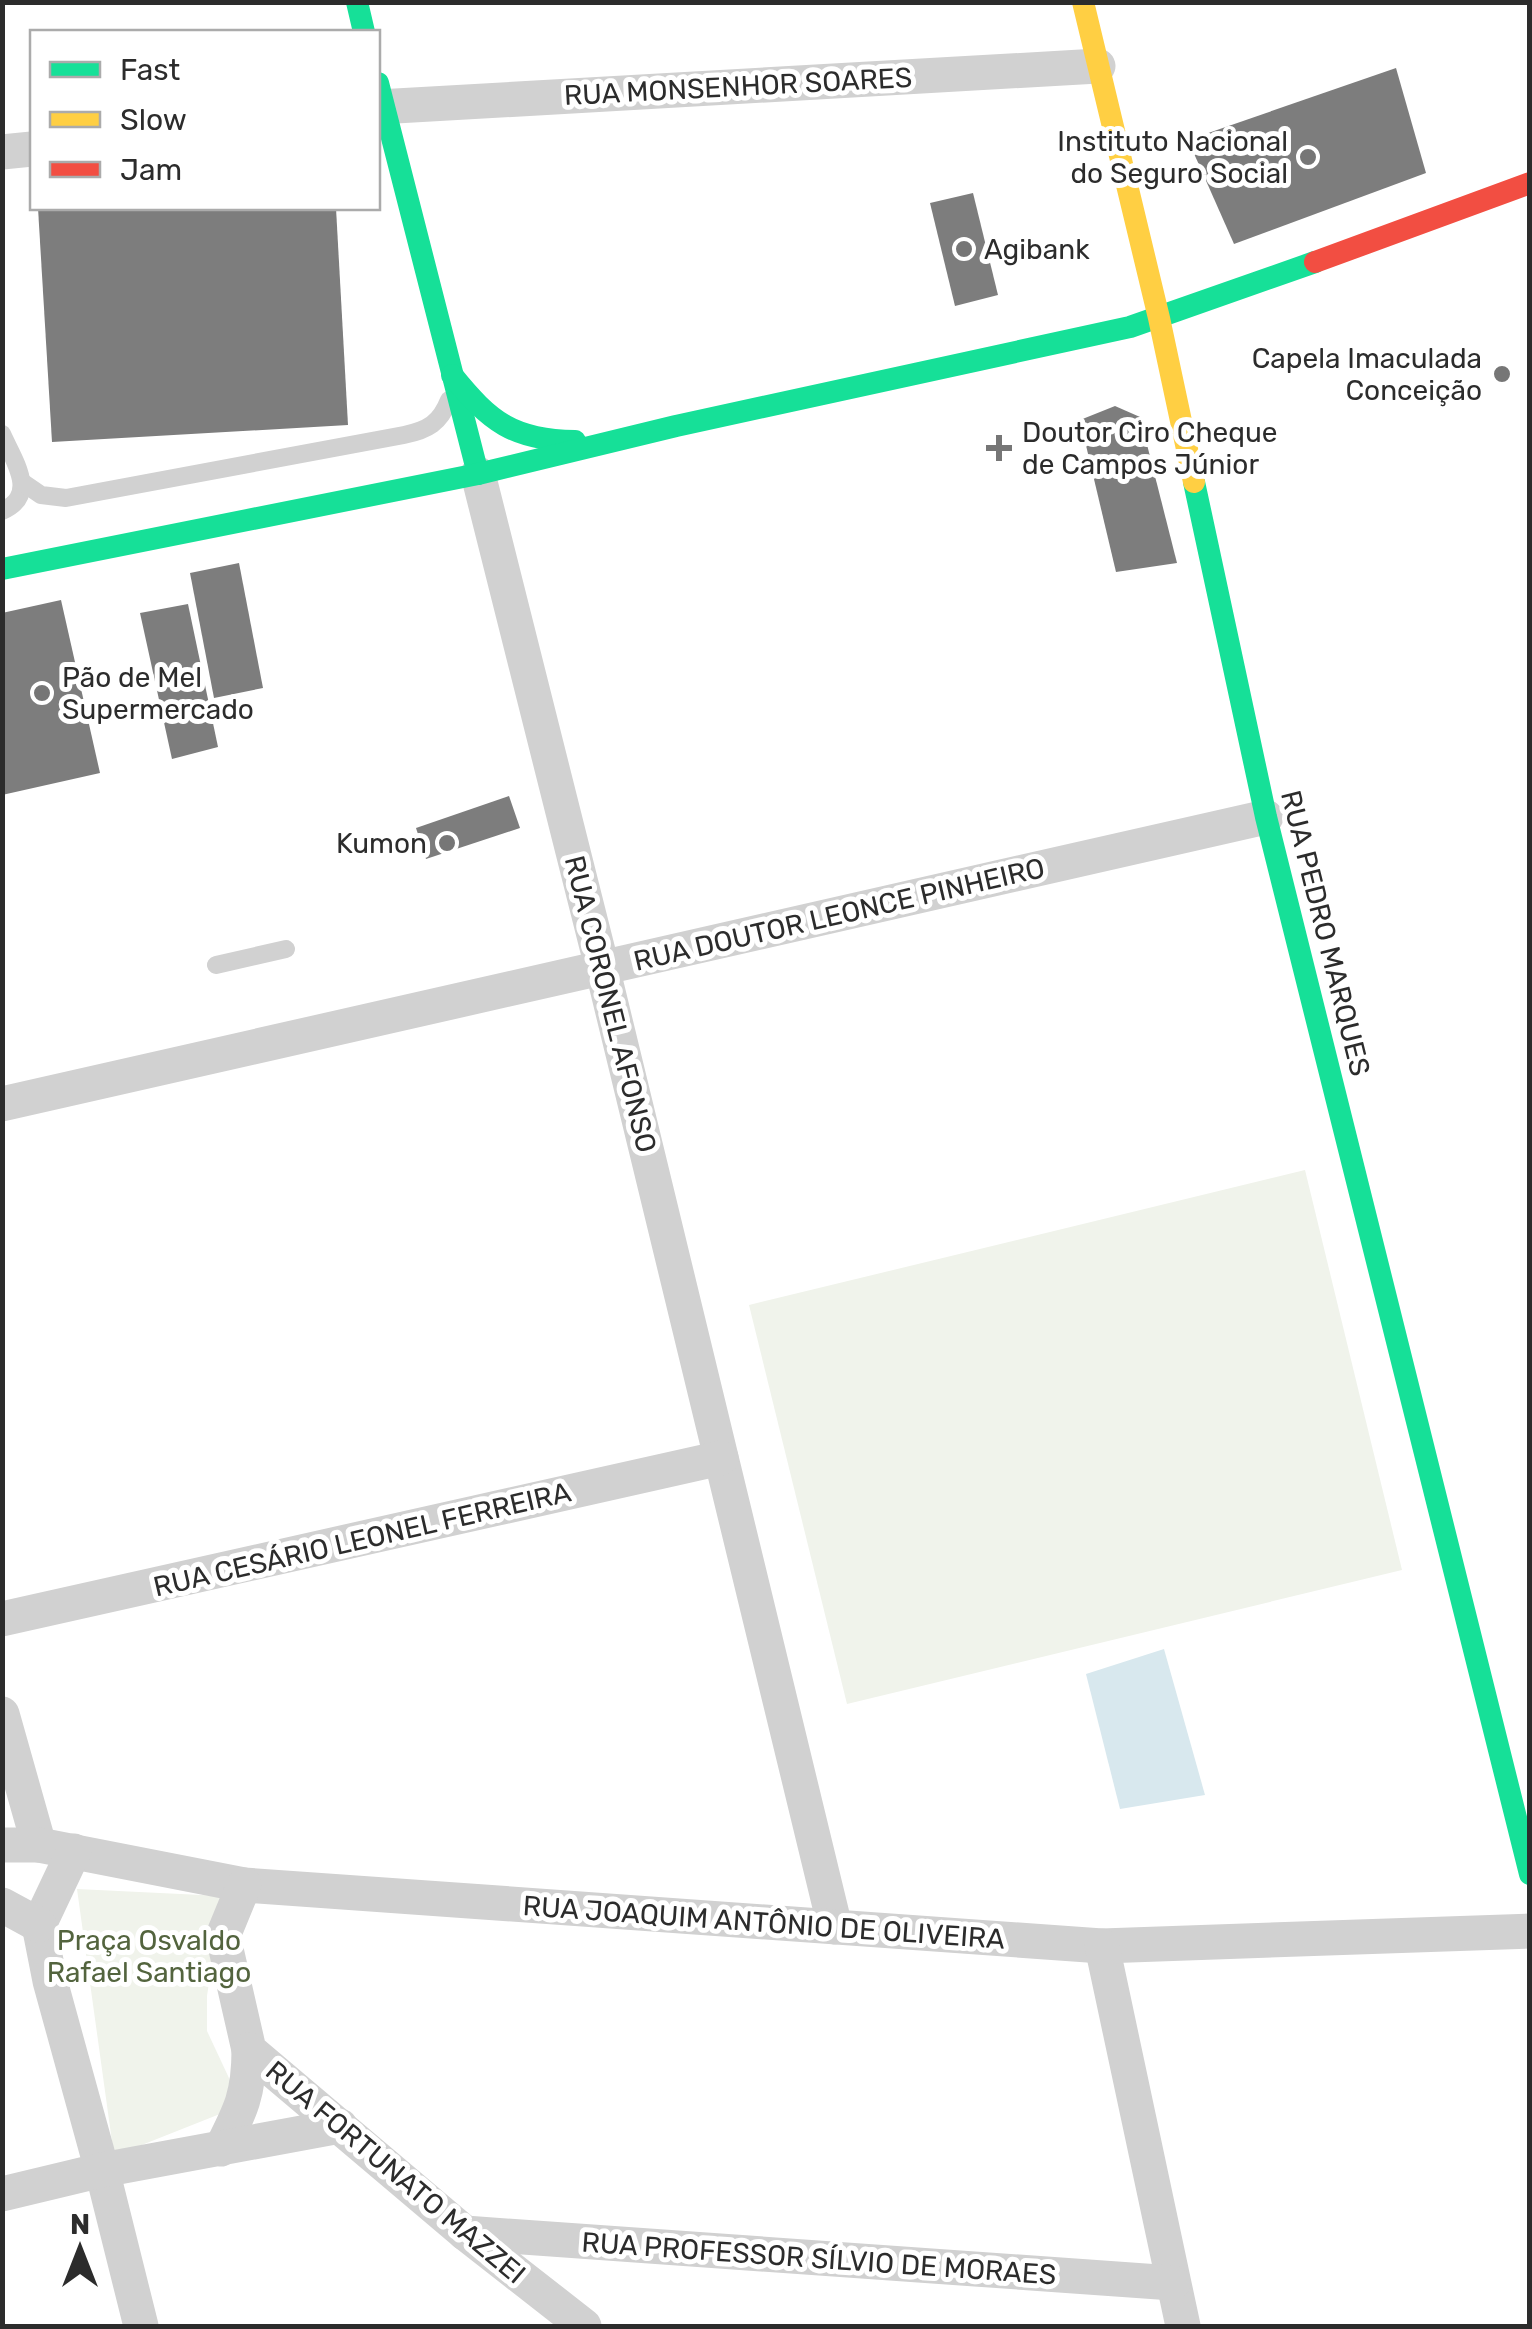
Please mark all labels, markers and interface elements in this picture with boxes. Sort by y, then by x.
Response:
legend [30,30,380,210]
text: Fast [120,52,180,88]
street label: RUA MONSENHOR SOARES [563,61,913,112]
text: Slow [120,102,187,138]
place label: Instituto Nacional do Seguro Social [1057,125,1288,190]
marker: Instituto Nacional do Seguro Social [1297,146,1319,168]
text: Jam [120,152,182,188]
place label: Agibank [984,233,1090,266]
marker: Agibank [953,238,975,260]
place label: Capela Imaculada Conceição [1252,342,1482,407]
marker: Capela Imaculada Conceição [1491,363,1513,385]
place label: Doutor Ciro Cheque de Campos Júnior [1022,416,1277,481]
marker: Doutor Ciro Cheque de Campos Júnior [986,435,1012,461]
place label: Pão de Mel Supermercado [62,661,254,726]
marker: Pão de Mel Supermercado [31,682,53,704]
street label: RUA PEDRO MARQUES [1274,787,1377,1079]
place label: Kumon [336,827,427,860]
marker: Kumon [436,832,458,854]
street label: RUA DOUTOR LEONCE PINHEIRO [630,851,1048,978]
street label: RUA CORONEL AFONSO [558,852,663,1156]
street label: RUA CESÁRIO LEONEL FERREIRA [150,1475,574,1604]
street label: RUA JOAQUIM ANTÔNIO DE OLIVEIRA [522,1889,1006,1956]
park label: Praça Osvaldo Rafael Santiago [47,1924,251,1989]
street label: RUA FORTUNATO MAZZEI [259,2054,532,2291]
north arrow [30,2199,130,2299]
text: N [70,2208,90,2241]
street label: RUA PROFESSOR SÍLVIO DE MORAES [580,2225,1057,2292]

